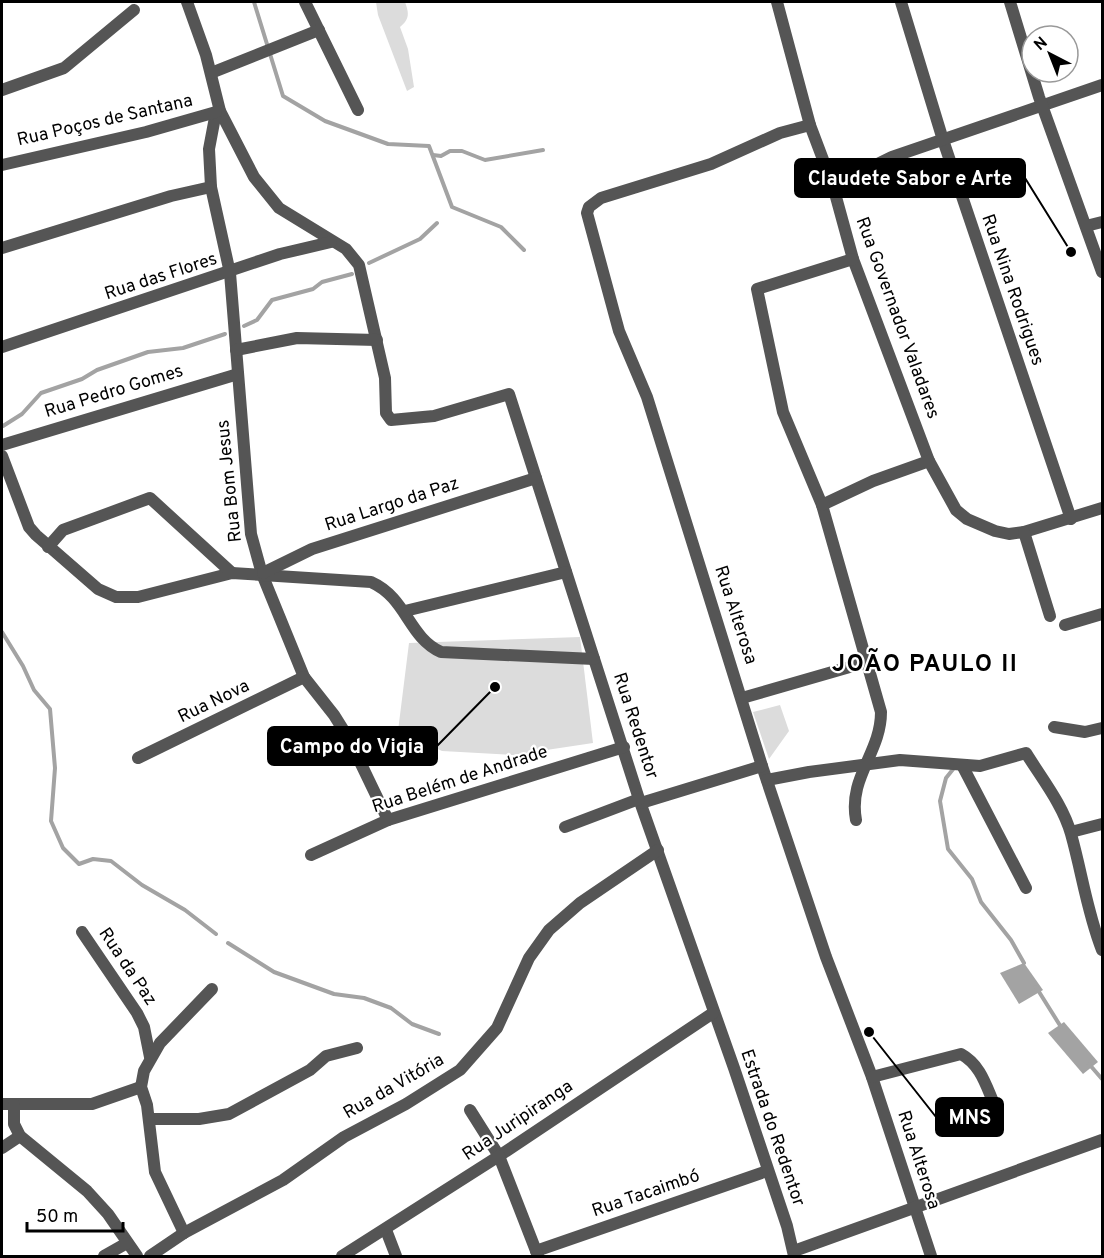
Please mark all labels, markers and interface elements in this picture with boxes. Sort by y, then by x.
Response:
north arrow [1020,24,1080,84]
text: N [1030,33,1052,56]
street label: Rua Poços de Santana [15,90,195,152]
callout: Claudete Sabor e Arte [795,159,1025,197]
text: Claudete Sabor e Arte [808,167,1012,193]
street label: Rua Nina Rodrigues [975,211,1049,369]
street label: Rua Governador Valadares [850,214,944,422]
street label: Rua das Flores [102,248,220,306]
street label: Rua Pedro Gomes [42,360,186,424]
street label: Rua Bom Jesus [212,419,248,543]
street label: Rua Largo da Paz [322,472,462,538]
street label: Rua Alterosa [708,563,762,667]
district label: JOÃO PAULO II [832,648,1018,680]
street label: Rua Redentor [607,670,663,782]
street label: Rua Nova [174,675,254,729]
callout: Campo do Vigia [268,727,437,765]
text: Campo do Vigia [280,735,424,761]
street label: Rua Belém de Andrade [369,741,551,819]
street label: Rua da Paz [93,924,161,1010]
street label: Estrada do Redentor [734,1047,810,1209]
street label: Rua da Vitória [339,1049,449,1125]
street label: Rua Juripiranga [458,1076,578,1166]
callout: MNS [936,1098,1003,1136]
text: MNS [949,1106,991,1132]
street label: Rua Alterosa [891,1108,945,1212]
street label: Rua Tacaimbó [589,1165,703,1223]
scale bar [27,1195,123,1233]
text: 50 m [36,1206,78,1229]

